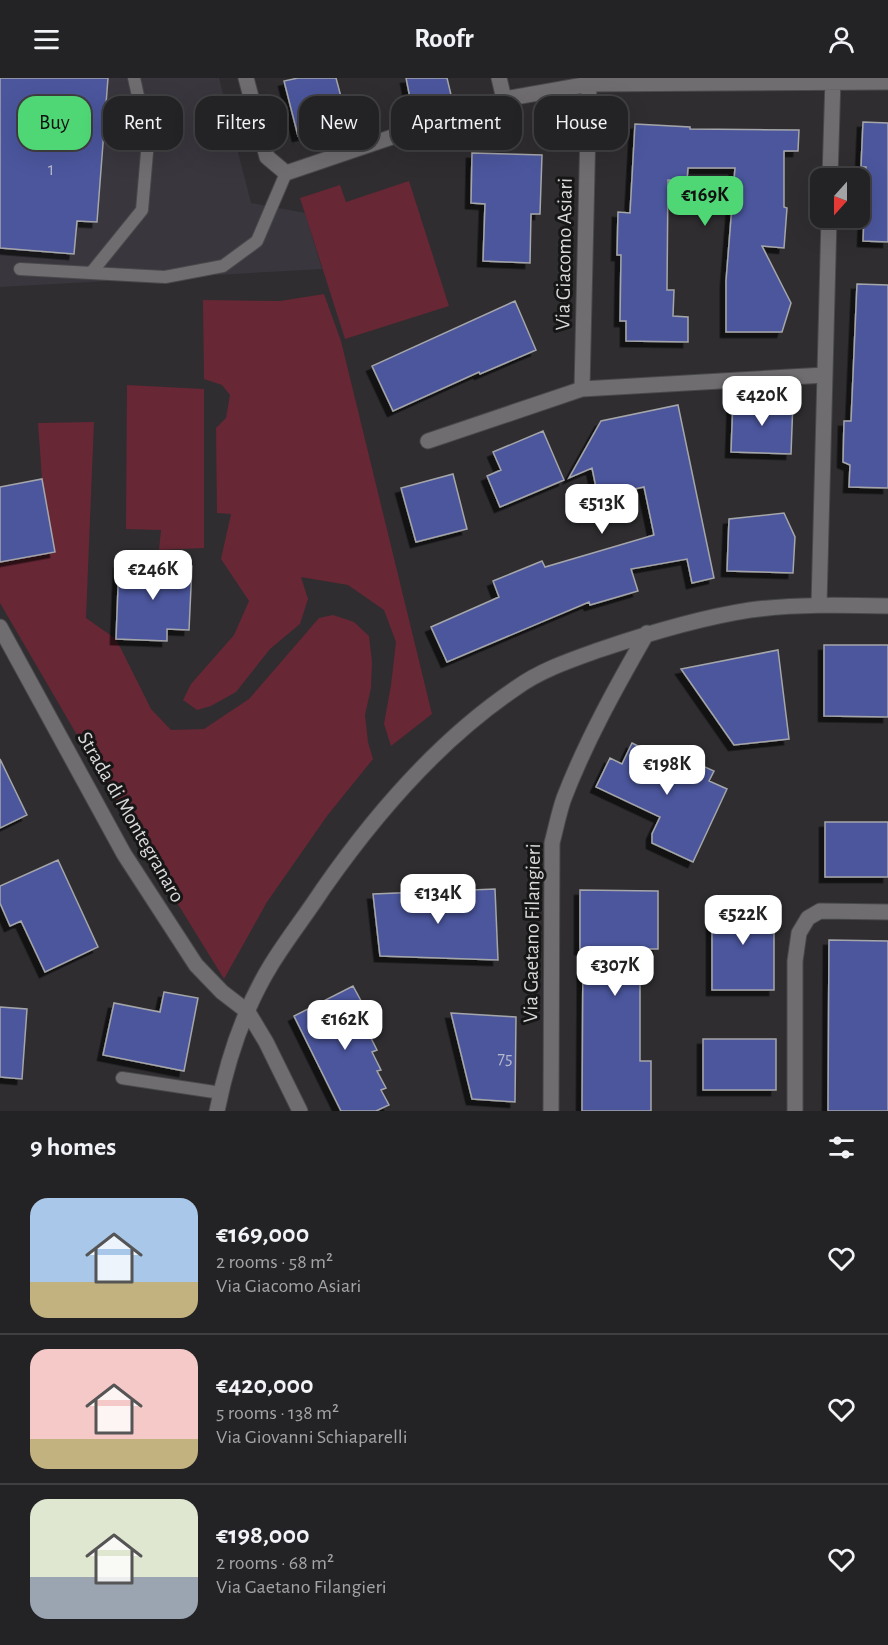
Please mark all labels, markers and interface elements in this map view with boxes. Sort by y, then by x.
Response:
icon: menu [30,23,63,56]
icon: person [825,23,858,56]
text: Roofr [414,25,474,52]
chip: Buy [18,96,91,150]
chip: Rent [103,96,183,150]
chip: Filters [195,96,287,150]
chip: New [299,96,379,150]
chip: Apartment [391,96,522,150]
chip: House [534,96,628,150]
house number: 1 [48,161,54,179]
north arrow [810,168,870,228]
map controls [810,168,870,228]
pin: €169K [663,176,747,227]
street label: Via Giacomo Asiari [552,178,576,330]
text: €169K [681,185,729,205]
pin: €420K [720,376,804,427]
text: €420K [737,385,787,405]
pin: €513K [560,484,644,535]
text: €513K [579,493,625,513]
pin: €246K [111,550,195,601]
text: €246K [128,559,178,579]
street label: Strada di Montegranaro [74,728,188,906]
pin: €198K [625,745,709,796]
text: €198K [643,754,691,774]
street label: Via Gaetano Filangieri [520,843,544,1023]
pin: €134K [396,874,480,925]
text: €134K [415,883,461,903]
pin: €522K [701,895,785,946]
text: €522K [719,904,767,924]
pin: €307K [573,946,657,997]
text: €307K [591,955,639,975]
pin: €162K [303,1000,387,1051]
text: €162K [321,1009,369,1029]
house number: 75 [497,1050,513,1068]
icon: filters [825,1131,858,1164]
text: 9 homes [30,1134,116,1160]
text: €169,000 [216,1221,309,1247]
icon: home [78,1222,150,1294]
icon: heart [825,1242,858,1275]
text: 2 rooms · 58 m² [216,1252,333,1272]
text: Via Giacomo Asiari [216,1276,361,1296]
text: €420,000 [216,1372,314,1398]
icon: home [78,1373,150,1445]
icon: heart [825,1393,858,1426]
text: 5 rooms · 138 m² [216,1403,339,1423]
text: Via Giovanni Schiaparelli [216,1427,408,1447]
text: €198,000 [216,1522,309,1548]
icon: home [78,1523,150,1595]
icon: heart [825,1543,858,1576]
text: 2 rooms · 68 m² [216,1553,334,1573]
text: Via Gaetano Filangieri [216,1577,387,1597]

